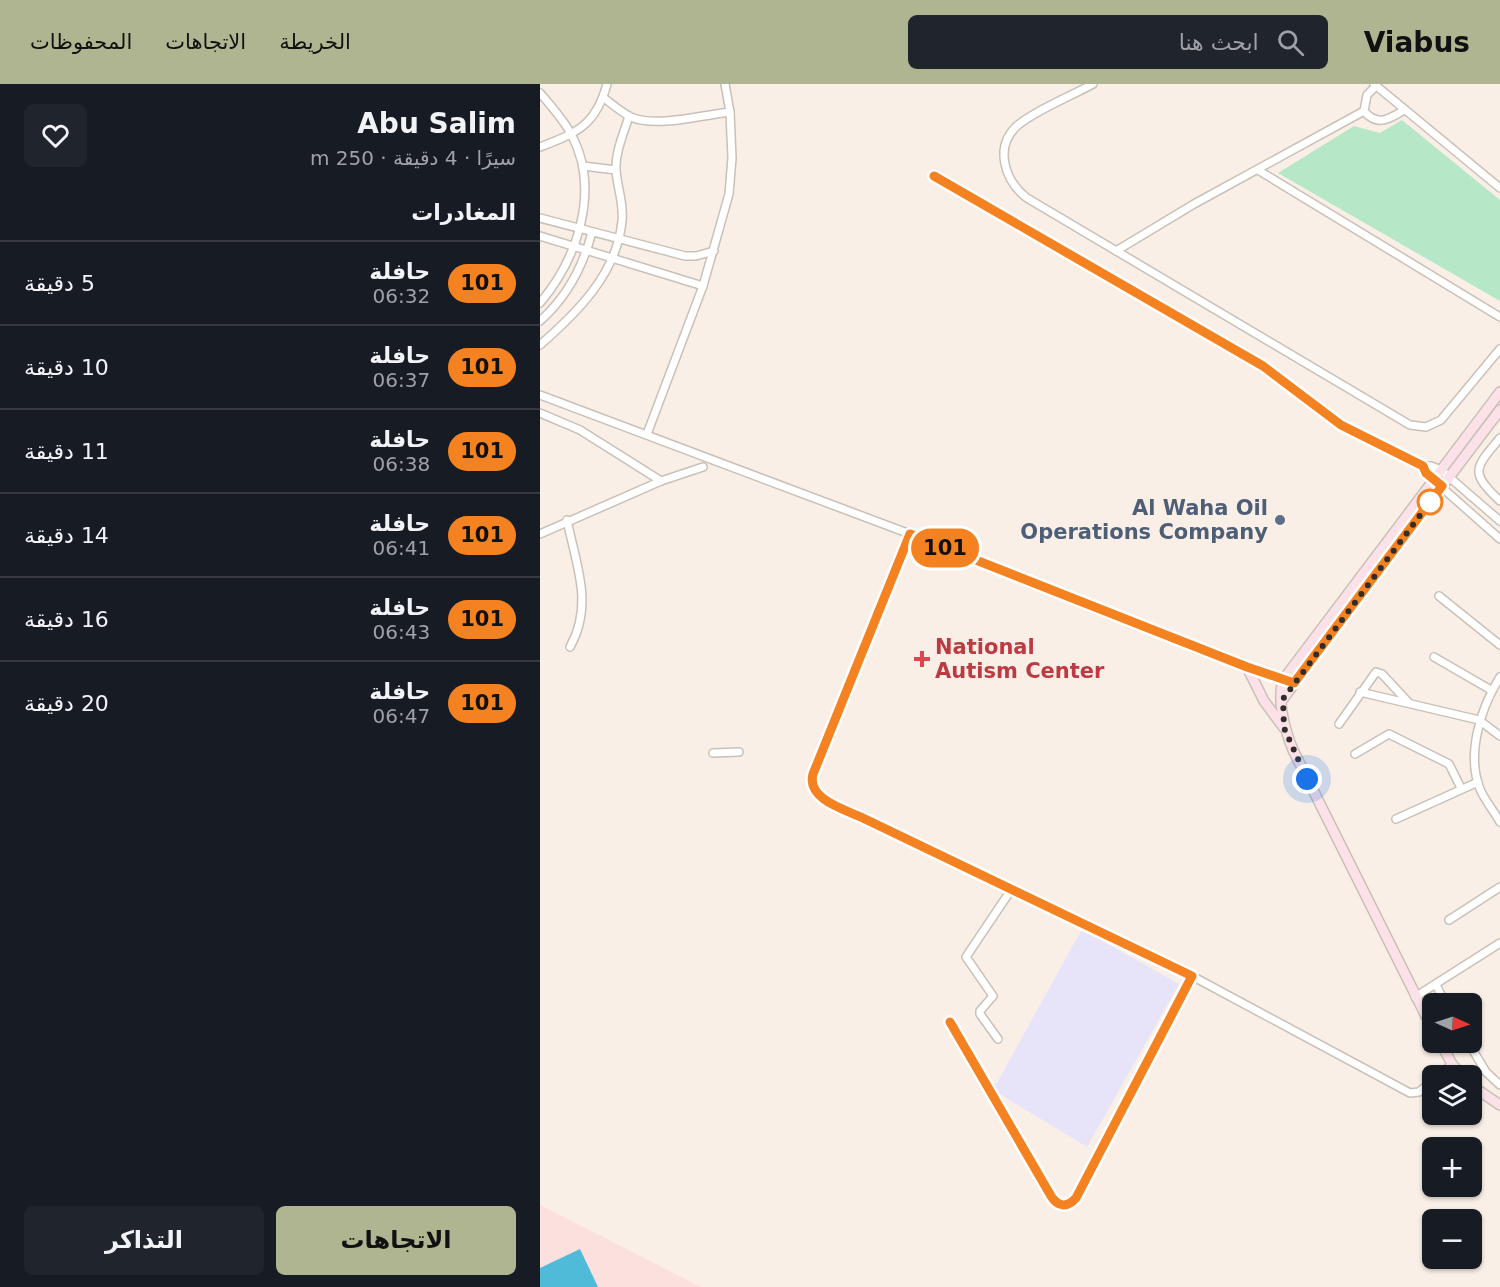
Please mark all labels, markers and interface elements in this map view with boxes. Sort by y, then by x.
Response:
search box [908,15,1328,69]
icon: search [1274,26,1307,59]
text: Viabus [1364,26,1470,59]
text: المحفوظات [30,30,132,54]
text: الاتجاهات [165,30,246,54]
text: الخريطة [279,30,351,54]
text: ابحث هنا [1179,30,1259,55]
button: heart [24,104,87,167]
text: Abu Salim [357,107,516,140]
text: سيرًا · 4 دقيقة · 250 m [310,146,516,170]
text: المغادرات [411,200,516,225]
text: حافلة [369,259,430,284]
text: 5 دقيقة [24,271,95,296]
text: 101 [460,271,504,295]
text: 06:32 [373,284,430,308]
text: حافلة [369,343,430,368]
text: 10 دقيقة [24,355,109,380]
text: 101 [460,355,504,379]
text: 06:37 [373,368,430,392]
text: حافلة [369,427,430,452]
text: 11 دقيقة [24,439,109,464]
text: 101 [460,439,504,463]
text: 06:38 [373,452,430,476]
unlabelled marker [1417,489,1443,515]
place label: Al Waha Oil Operations Company [1020,496,1268,544]
text: حافلة [369,511,430,536]
marker: Al Waha Oil Operations Company [1273,513,1287,527]
text: 14 دقيقة [24,523,109,548]
text: 101 [460,523,504,547]
line badge: 101 [910,528,980,568]
text: 06:41 [373,536,430,560]
text: 101 [923,536,967,560]
text: حافلة [369,595,430,620]
text: 16 دقيقة [24,607,109,632]
text: 101 [460,607,504,631]
text: 06:43 [373,620,430,644]
place label: National Autism Center [935,635,1105,683]
marker: National Autism Center [913,650,931,668]
text: حافلة [369,679,430,704]
text: 20 دقيقة [24,691,109,716]
text: 101 [460,691,504,715]
text: 06:47 [373,704,430,728]
your location [1292,764,1322,794]
north arrow [1422,993,1482,1053]
map controls [1422,993,1482,1269]
button: layers [1422,1065,1482,1125]
button: + [1422,1137,1482,1197]
button: التذاكر [24,1206,264,1275]
button: الاتجاهات [276,1206,516,1275]
button: − [1422,1209,1482,1269]

